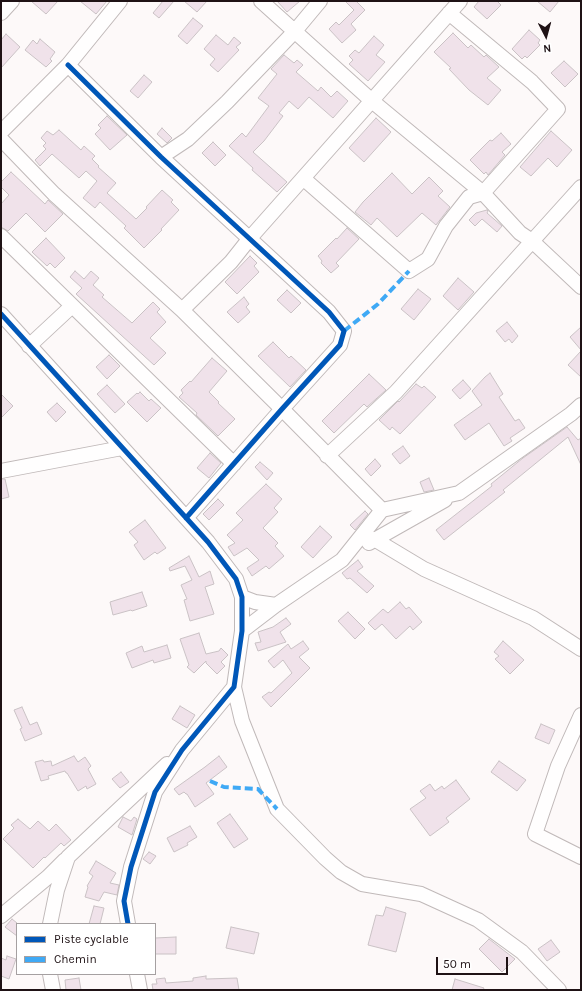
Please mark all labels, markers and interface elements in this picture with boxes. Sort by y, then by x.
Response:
north arrow [526,16,566,56]
text: N [543,42,552,55]
legend [16,923,156,975]
text: Piste cyclable [54,932,129,946]
scale bar [438,949,510,975]
text: Chemin [54,952,97,966]
text: 50 m [443,957,471,971]

